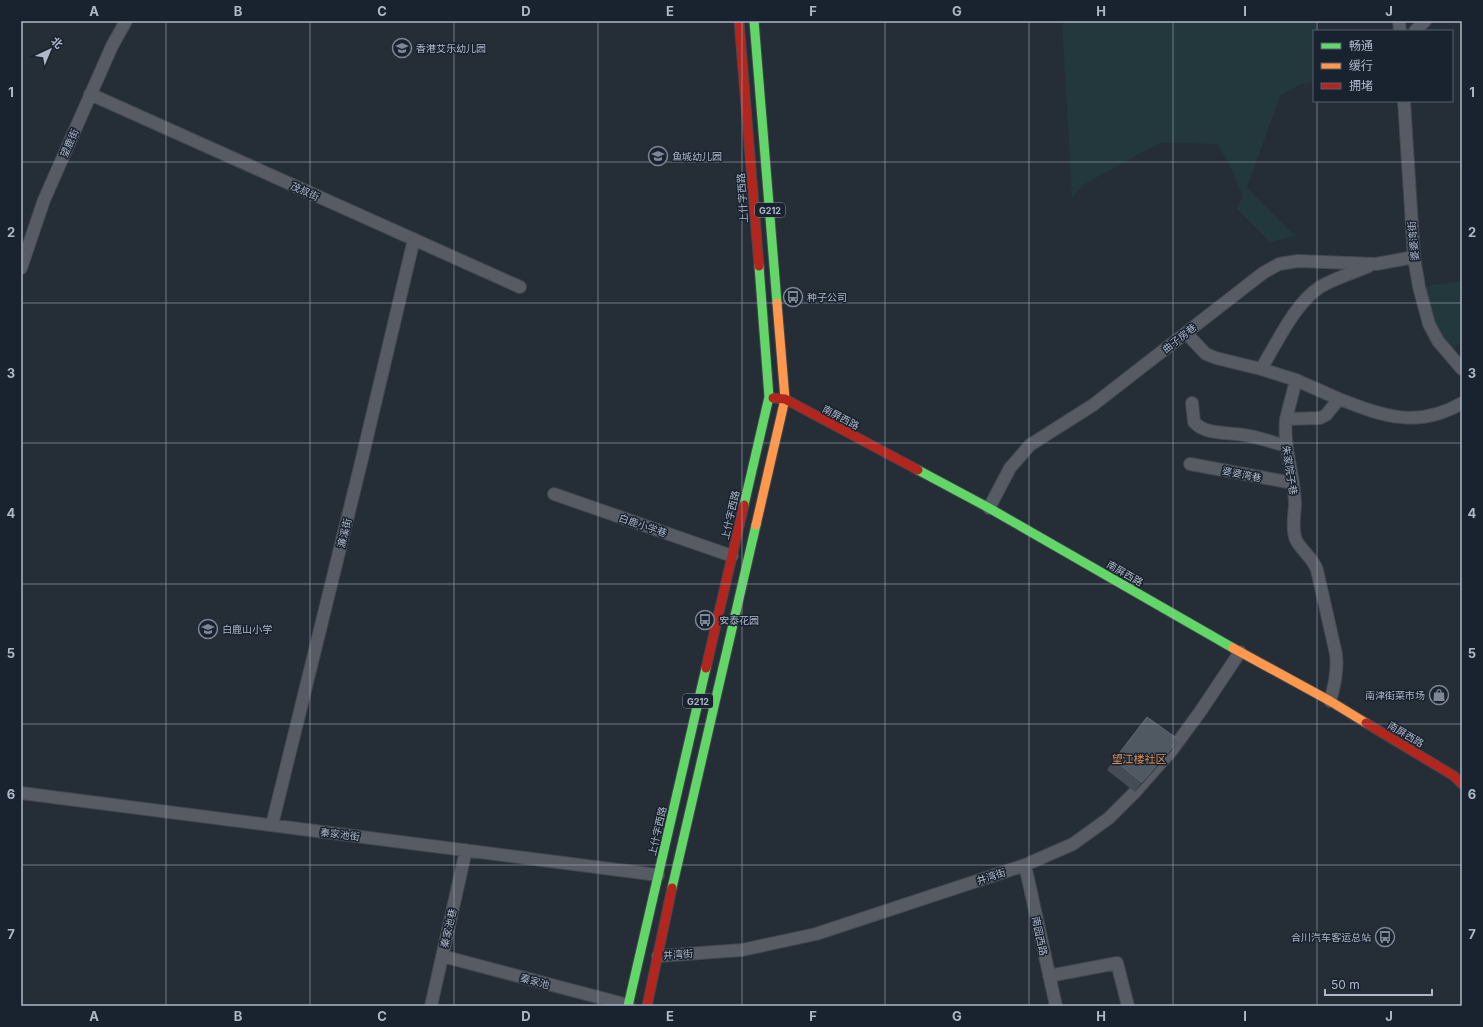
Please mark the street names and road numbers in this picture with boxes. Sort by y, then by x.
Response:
street label: 望鹿街 [57,127,81,159]
street label: 上什字西路 [734,173,750,223]
street label: 茂叔街 [289,179,321,203]
road number: G212 [755,203,785,217]
street label: 婆婆湾街 [1405,221,1421,261]
street label: 曲子房巷 [1160,321,1198,355]
street label: 南屏西路 [821,402,861,432]
street label: 朱家院子巷 [1280,444,1300,496]
street label: 婆婆湾巷 [1221,464,1263,484]
street label: 上什字西路 [719,489,741,541]
street label: 白鹿小学巷 [617,511,669,539]
street label: 濂溪街 [335,517,353,549]
street label: 南屏西路 [1105,558,1145,588]
road number: G212 [683,694,713,708]
street label: 南屏西路 [1386,719,1426,749]
street label: 上什字西路 [646,805,668,857]
street label: 秦家池街 [319,826,361,842]
street label: 井湾街 [975,866,1007,886]
street label: 秦家池巷 [438,907,458,949]
street label: 南园西路 [1030,915,1050,957]
street label: 井湾街 [663,947,693,961]
street label: 秦家池 [519,971,551,991]

